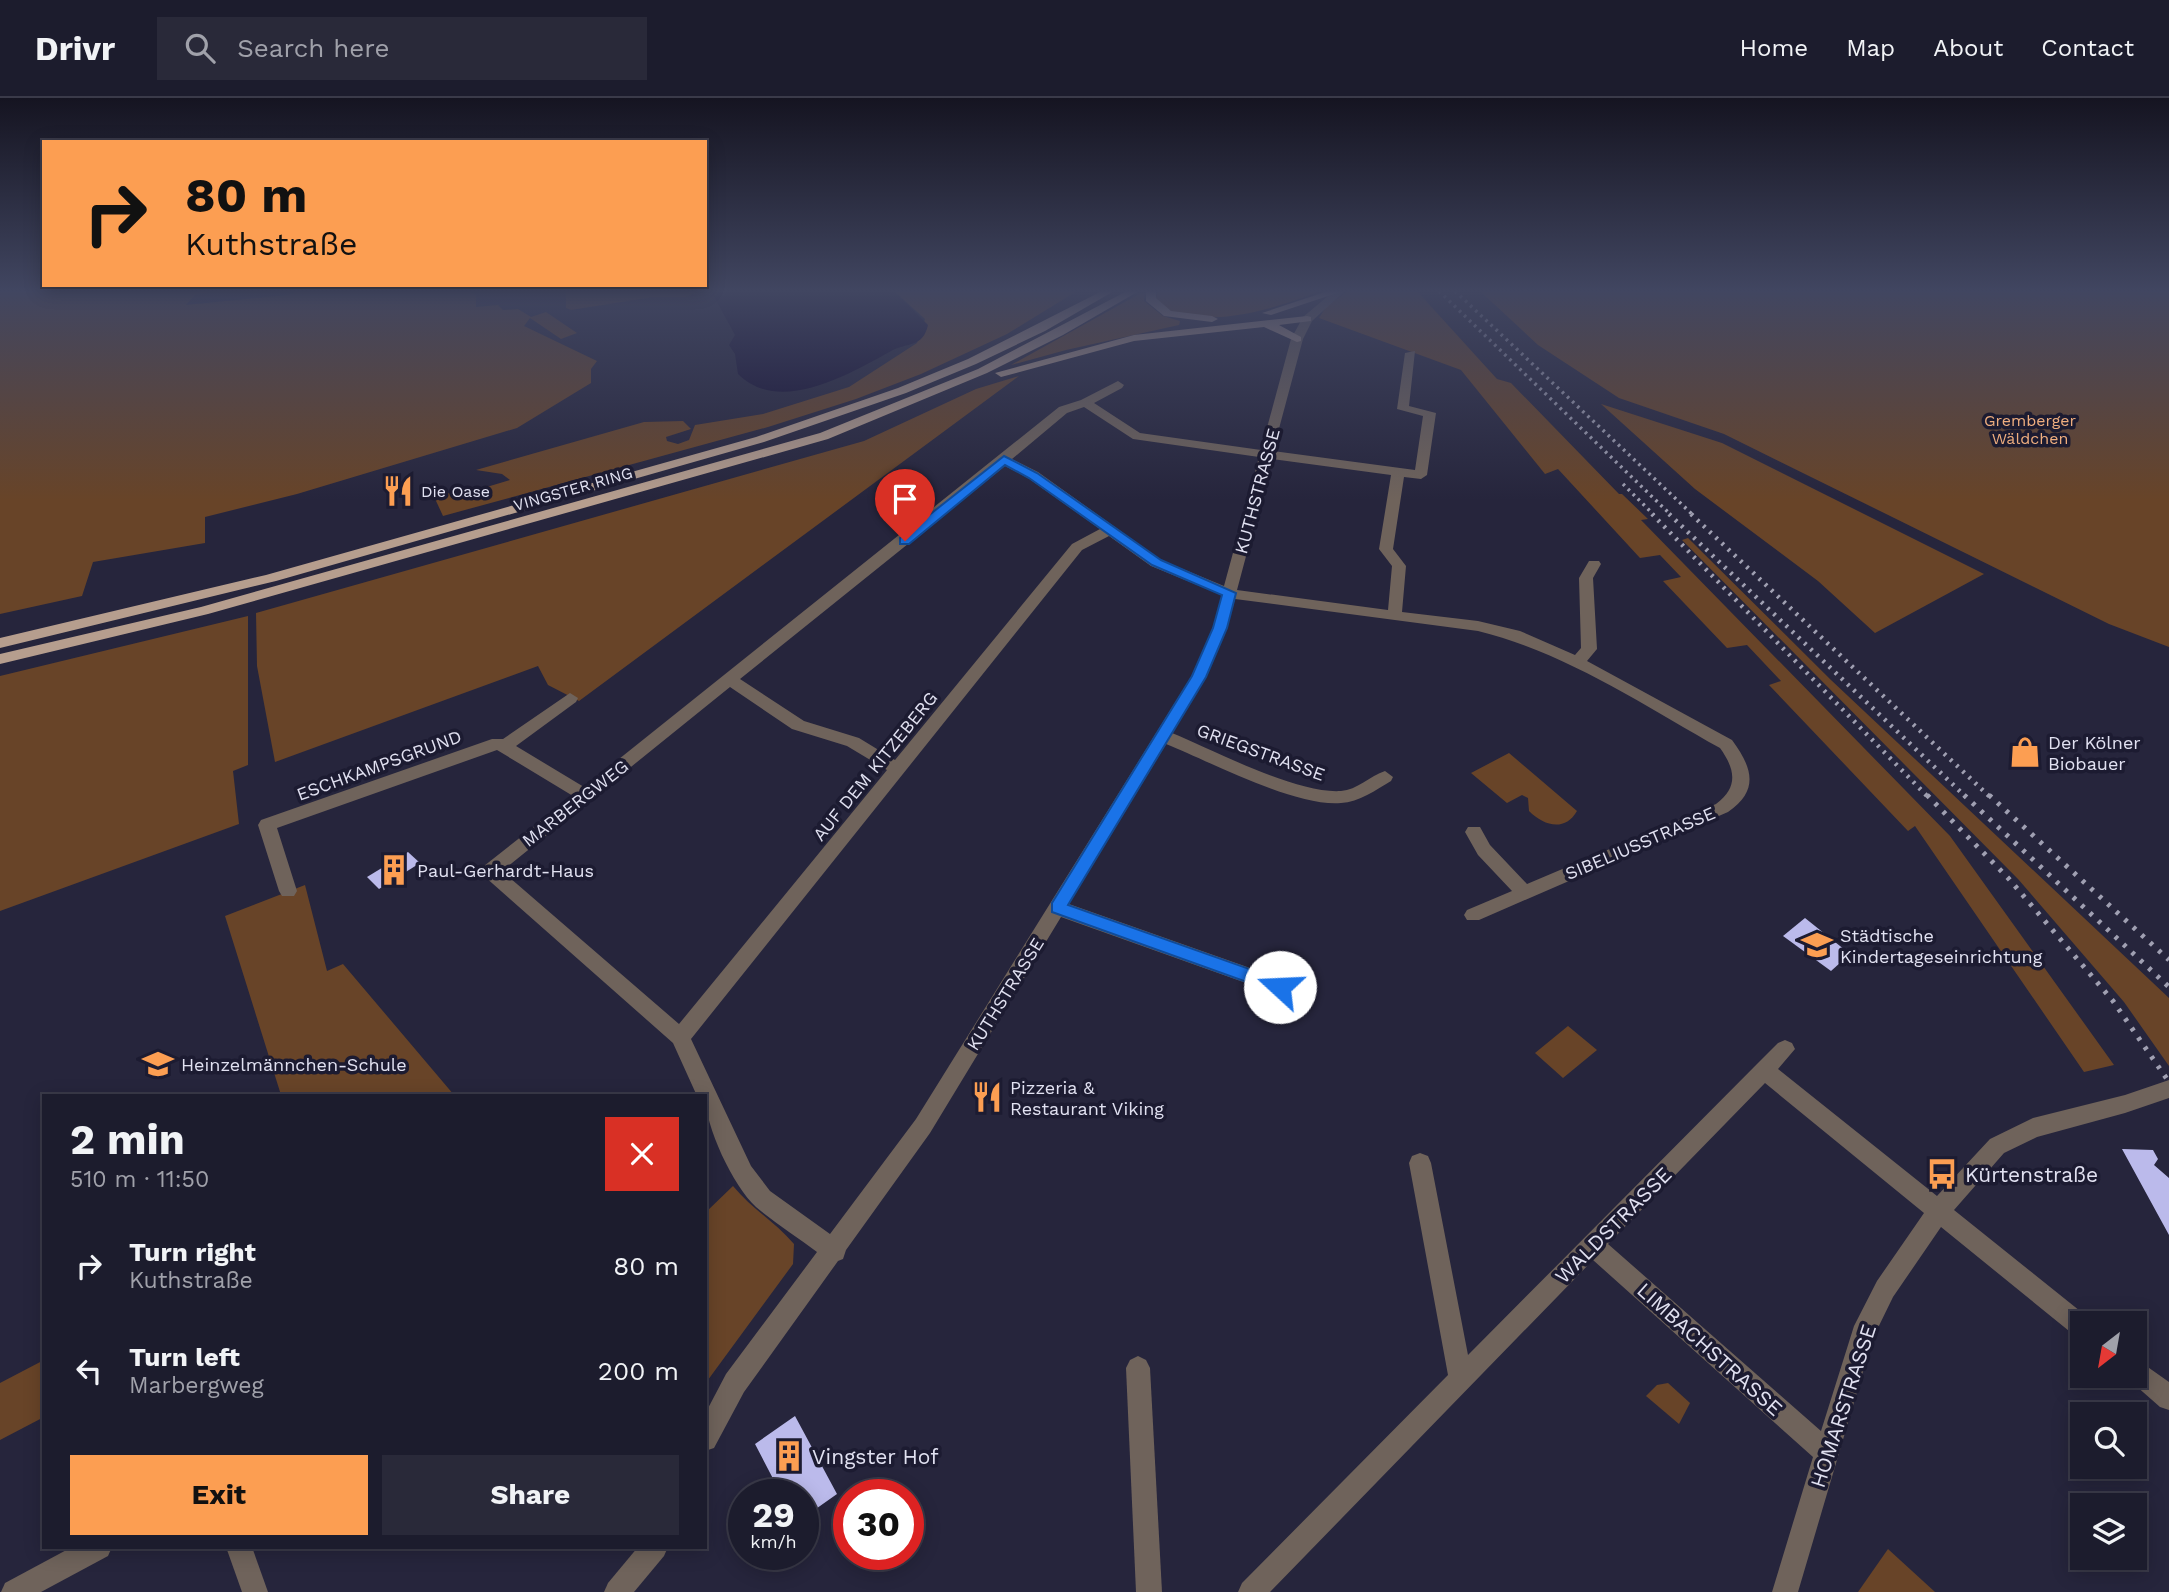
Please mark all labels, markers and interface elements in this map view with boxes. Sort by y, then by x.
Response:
search box [157,17,647,80]
text: Drivr [35,29,115,68]
icon: search [181,29,219,67]
text: Search here [237,33,390,63]
text: Home [1740,34,1808,62]
text: Map [1846,34,1895,62]
text: About [1933,34,2003,62]
text: Contact [2041,34,2134,62]
text: 80 m [185,166,307,224]
icon: right [70,168,161,259]
text: Kuthstraße [185,225,357,263]
park label: Gremberger Wäldchen [1984,411,2076,448]
street label: KUTHSTRASSE [1230,426,1284,556]
street label: VINGSTER RING [511,463,635,515]
pin [875,469,935,541]
restaurant icon: Die Oase [381,474,415,508]
icon: arrive [886,480,924,518]
place label: Die Oase [421,482,490,501]
street label: AUF DEM KITZEBERG [808,687,942,845]
street label: GRIEGSTRASSE [1194,719,1328,785]
street label: ESCHKAMPSGRUND [294,725,464,805]
place label: Der Kölner Biobauer [2048,732,2141,774]
shop icon: Der Kölner Biobauer [2008,735,2042,769]
street label: MARBERGWEG [518,755,632,851]
street label: SIBELIUSSTRASSE [1562,802,1718,884]
building icon: Paul-Gerhardt-Haus [377,853,411,887]
place label: Paul-Gerhardt-Haus [417,860,594,881]
place label: Städtische Kindertageseinrichtung [1840,925,2043,967]
school or university icon: Städtische Kindertageseinrichtung [1800,928,1834,962]
street label: KUTHSTRASSE [962,934,1048,1054]
position arrow [1243,950,1317,1024]
school or university icon: Heinzelmännchen-Schule [141,1047,175,1081]
place label: Heinzelmännchen-Schule [181,1054,407,1075]
place label: Pizzeria & Restaurant Viking [1010,1077,1164,1119]
restaurant icon: Pizzeria & Restaurant Viking [970,1080,1004,1114]
text: 2 min [70,1115,185,1164]
button: close [605,1117,679,1191]
bus stop icon: Kürtenstraße [1925,1157,1959,1191]
street label: WALDSTRASSE [1550,1162,1676,1288]
place label: Kürtenstraße [1965,1162,2098,1187]
text: 510 m · 11:50 [70,1166,209,1193]
text: Turn right [129,1237,256,1267]
icon: right [70,1247,108,1285]
text: 80 m [613,1251,679,1281]
text: Kuthstraße [129,1267,253,1294]
street label: LIMBACHSTRASSE [1632,1277,1788,1421]
north arrow [2070,1311,2147,1388]
map controls [2070,1311,2147,1570]
street label: HOMARSTRASSE [1805,1321,1881,1491]
text: Turn left [129,1342,240,1372]
icon: left [70,1352,108,1390]
text: 200 m [598,1356,679,1386]
text: Marbergweg [129,1372,264,1399]
button: search [2070,1402,2147,1479]
building icon: Vingster Hof [772,1439,806,1473]
place label: Vingster Hof [812,1444,939,1469]
button: Exit [70,1455,368,1535]
button: Share [382,1455,679,1535]
speed limit sign: 30 [833,1479,924,1570]
button: layers [2070,1493,2147,1570]
text: 29 [752,1494,795,1536]
text: km/h [750,1531,797,1552]

